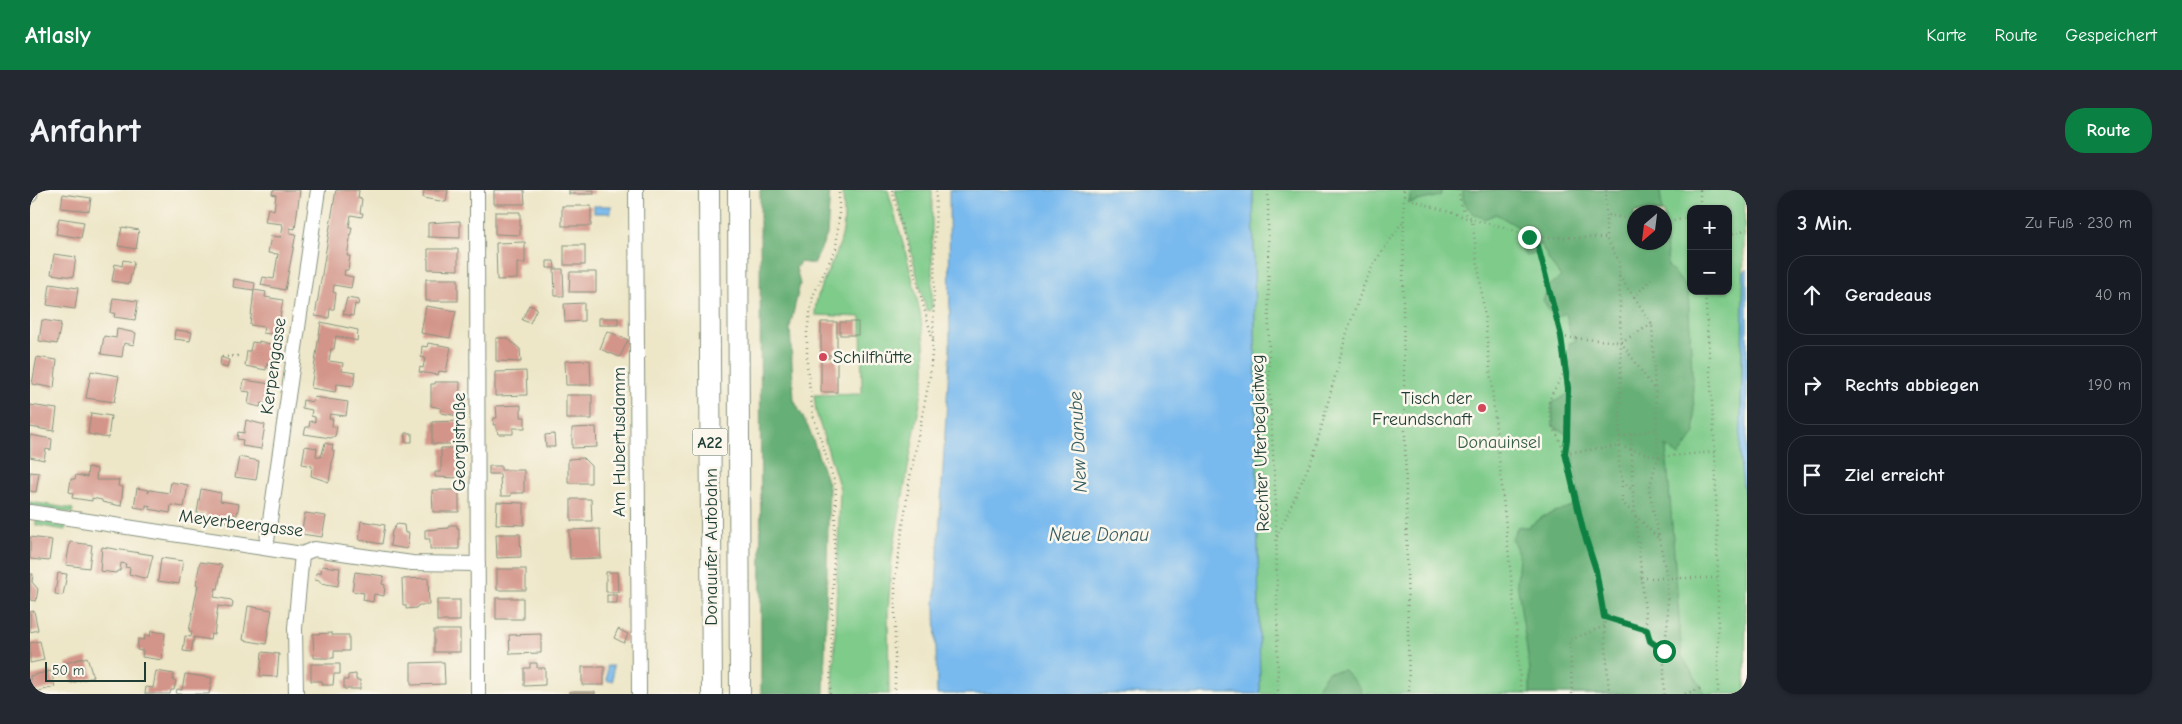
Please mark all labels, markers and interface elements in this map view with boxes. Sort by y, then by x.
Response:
text: Atlasly [25,21,91,49]
text: Karte [1926,25,1966,46]
text: Route [1994,25,2037,46]
text: Gespeichert [2065,25,2157,46]
button: Route [2065,108,2152,153]
text: Anfahrt [30,110,141,151]
north arrow [1627,205,1672,250]
map controls [1687,205,1732,295]
button: + [1687,205,1732,250]
text: 3 Min. [1797,211,1852,235]
text: Zu Fuß · 230 m [2025,214,2132,232]
route end [1518,226,1541,249]
button: − [1687,250,1732,295]
icon: ahead [1798,281,1826,309]
text: Geradeaus [1845,284,1931,306]
text: 40 m [2095,286,2131,304]
street label: Kerpengasse [256,316,291,416]
place label: Schilfhütte [833,347,912,368]
marker: Schilfhütte [817,351,829,363]
street label: Rechter Uferbegleitweg [1247,354,1274,532]
street label: Am Hubertusdamm [609,367,630,517]
icon: right [1798,371,1826,399]
text: Rechts abbiegen [1845,374,1979,396]
text: 190 m [2088,376,2131,394]
place label: Tisch der Freundschaft [1372,388,1473,430]
water label: New Danube [1064,390,1092,493]
street label: Georgistraße [449,393,470,491]
marker: Tisch der Freundschaft [1476,402,1488,414]
road number: A22 [692,428,728,456]
park label: Donauinsel [1457,432,1541,453]
icon: arrive [1798,461,1826,489]
text: Ziel erreicht [1845,464,1944,486]
street label: Donauufer Autobahn [701,468,722,626]
street label: Meyerbeergasse [178,505,304,542]
water label: Neue Donau [1049,524,1149,546]
route start [1653,640,1676,663]
scale bar [45,659,146,682]
text: 50 m [52,662,84,679]

